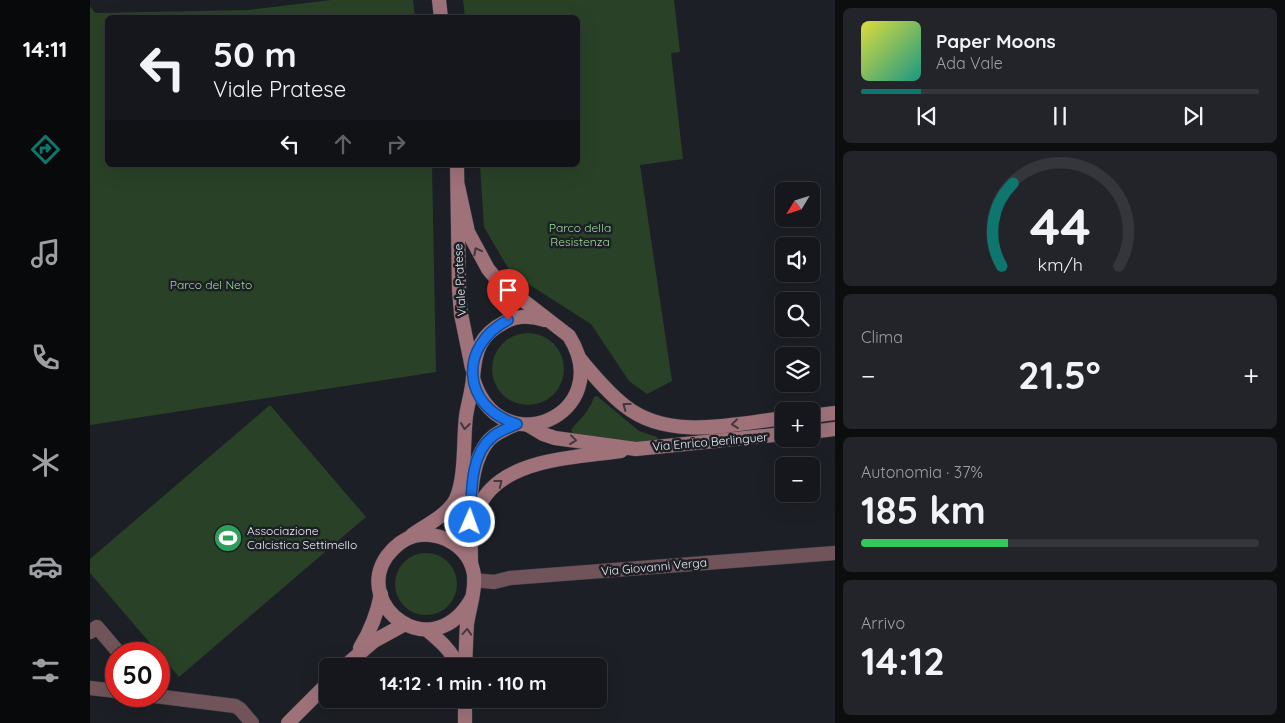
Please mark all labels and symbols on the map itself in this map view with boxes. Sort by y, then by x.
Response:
north arrow [775,182,820,228]
park label: Parco della Resistenza [549,220,611,249]
street label: Viale Pratese [450,243,469,317]
one-way arrow [473,247,483,256]
pin [487,269,529,320]
park label: Parco del Neto [170,277,252,292]
one-way arrow [623,403,632,411]
one-way arrow [731,418,739,429]
one-way arrow [460,423,471,431]
street label: Via Enrico Berlinguer [652,429,769,454]
one-way arrow [570,434,578,445]
one-way arrow [493,480,502,488]
position arrow [443,495,495,547]
sports icon: Associazione Calcistica Settimello [213,523,243,553]
place label: Associazione Calcistica Settimello [247,523,357,552]
street label: Via Giovanni Verga [600,554,707,579]
one-way arrow [461,628,472,636]
speed limit sign: 50 [105,642,170,707]

